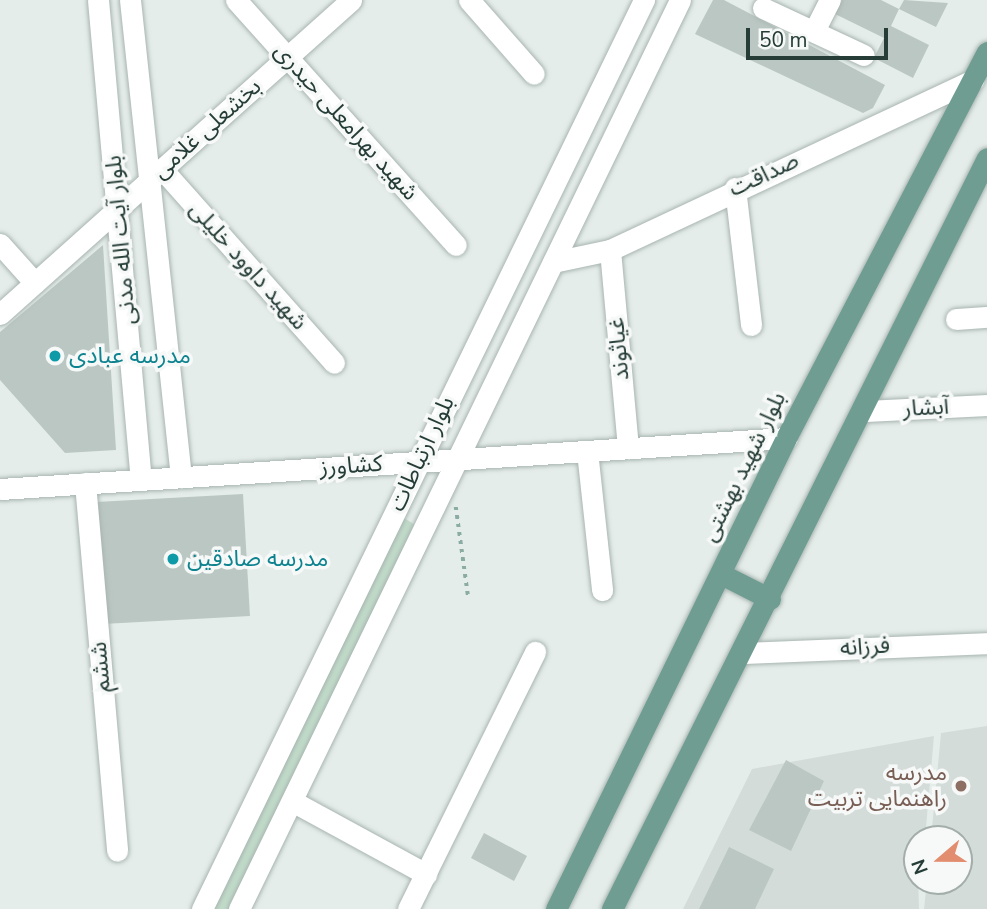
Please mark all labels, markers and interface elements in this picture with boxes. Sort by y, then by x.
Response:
scale bar [749,14,891,58]
text: 50 m [759,26,808,54]
street label: شهید بهرامعلی حیدری [268,38,424,206]
street label: بخشعلی غلامی [147,73,267,185]
street label: صداقت [725,147,803,203]
street label: بلوار آیت الله مدنی [100,154,142,326]
street label: شهید داوود خلیلی [183,196,313,336]
street label: غیاثوند [603,316,635,382]
place label: مدرسه عبادی [69,342,191,370]
marker: مدرسه عبادی [47,348,63,364]
street label: بلوار شهید بهشتی [696,388,792,546]
street label: بلوار ارتباطات [383,392,461,516]
street label: آبشار [902,393,950,423]
street label: کشاورز [319,450,383,482]
place label: مدرسه صادقین [187,545,328,573]
marker: مدرسه صادقین [165,551,181,567]
street label: فرزانه [839,632,891,662]
street label: ششم [85,641,117,693]
place label: مدرسه راهنمایی تربیت [808,759,947,813]
marker: مدرسه راهنمایی تربیت [953,778,969,794]
north arrow [903,825,973,895]
text: N [905,855,935,878]

